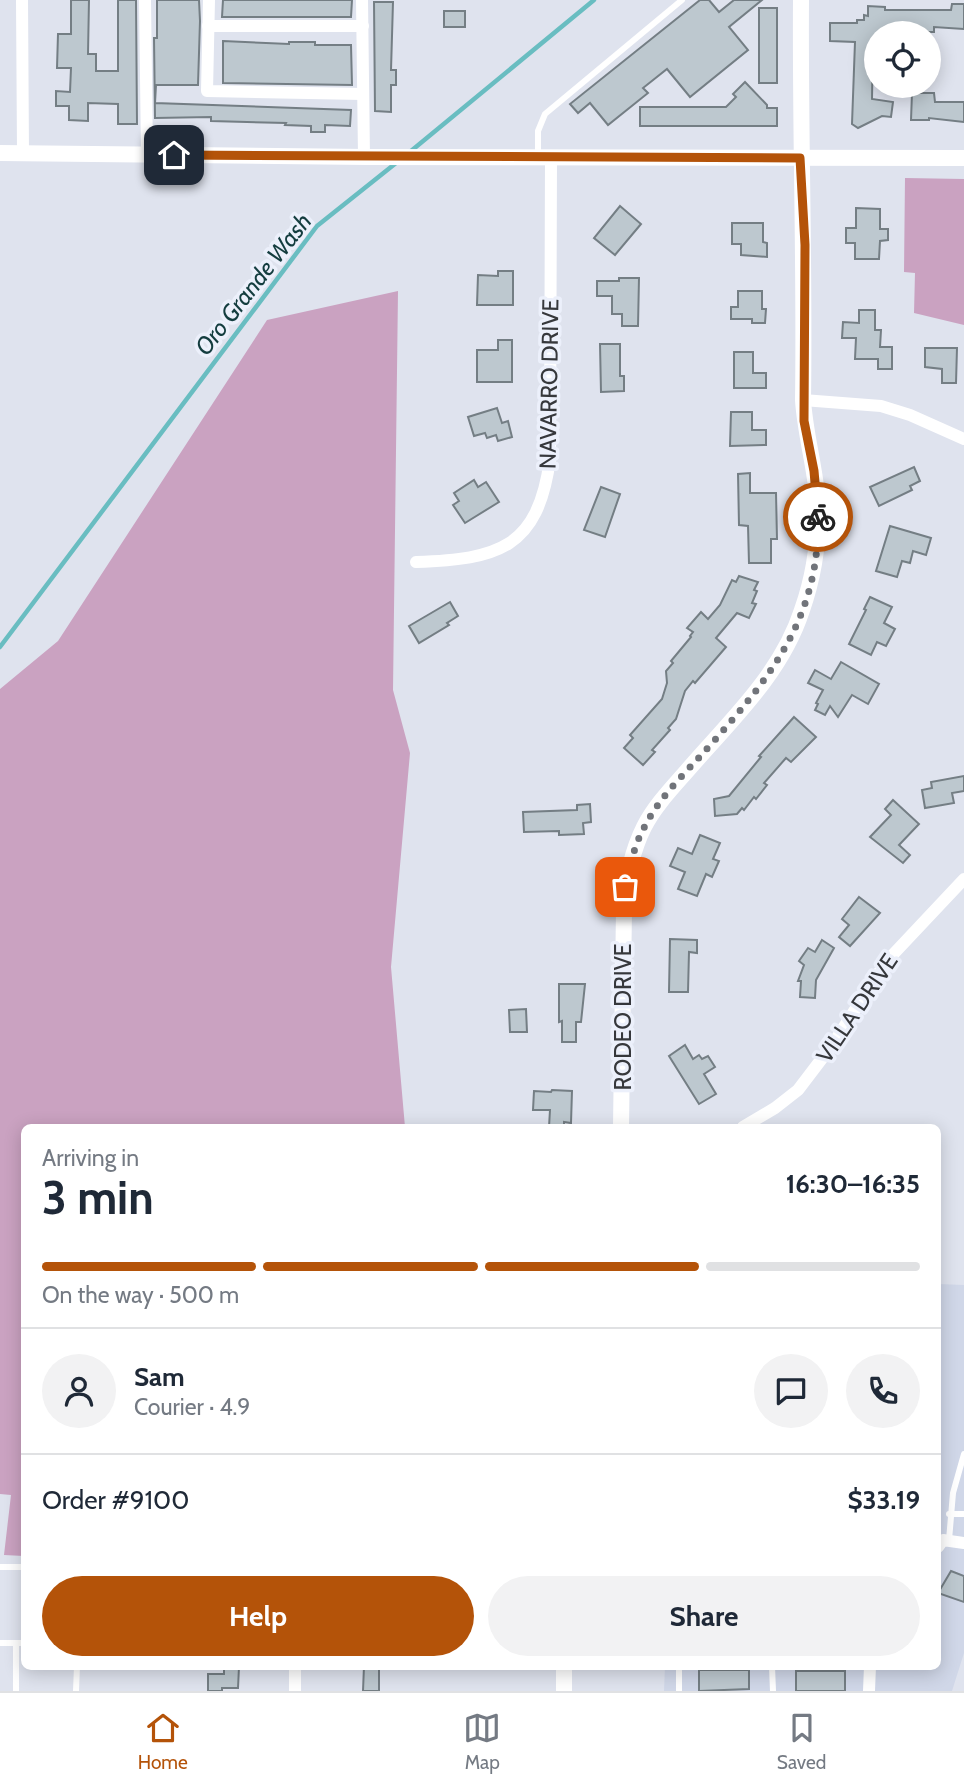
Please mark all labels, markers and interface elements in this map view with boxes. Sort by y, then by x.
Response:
map controls [864,21,941,98]
button: locate [864,21,941,98]
pin [144,125,204,185]
icon: home [155,136,193,174]
water label: Oro Grande Wash [189,207,317,361]
street label: NAVARRO DRIVE [534,299,564,469]
courier [783,482,853,552]
icon: bike [799,498,837,536]
pin [595,857,655,917]
icon: bag [606,868,644,906]
street label: RODEO DRIVE [609,944,637,1090]
street label: VILLA DRIVE [810,948,904,1068]
text: Arriving in [42,1144,139,1172]
text: 16:30–16:35 [786,1168,920,1200]
text: 3 min [42,1170,154,1226]
text: On the way · 500 m [42,1281,239,1309]
button: person [42,1354,116,1428]
button: chat [754,1354,828,1428]
button: phone [846,1354,920,1428]
text: Sam [134,1361,185,1393]
text: Courier · 4.9 [134,1393,250,1421]
text: Order #9100 [42,1484,189,1516]
text: $33.19 [847,1484,920,1516]
button: Help [42,1576,474,1656]
button: Share [488,1576,920,1656]
tab: Home [138,1709,188,1774]
tab: Map [463,1709,501,1774]
tab: Saved [777,1709,826,1774]

